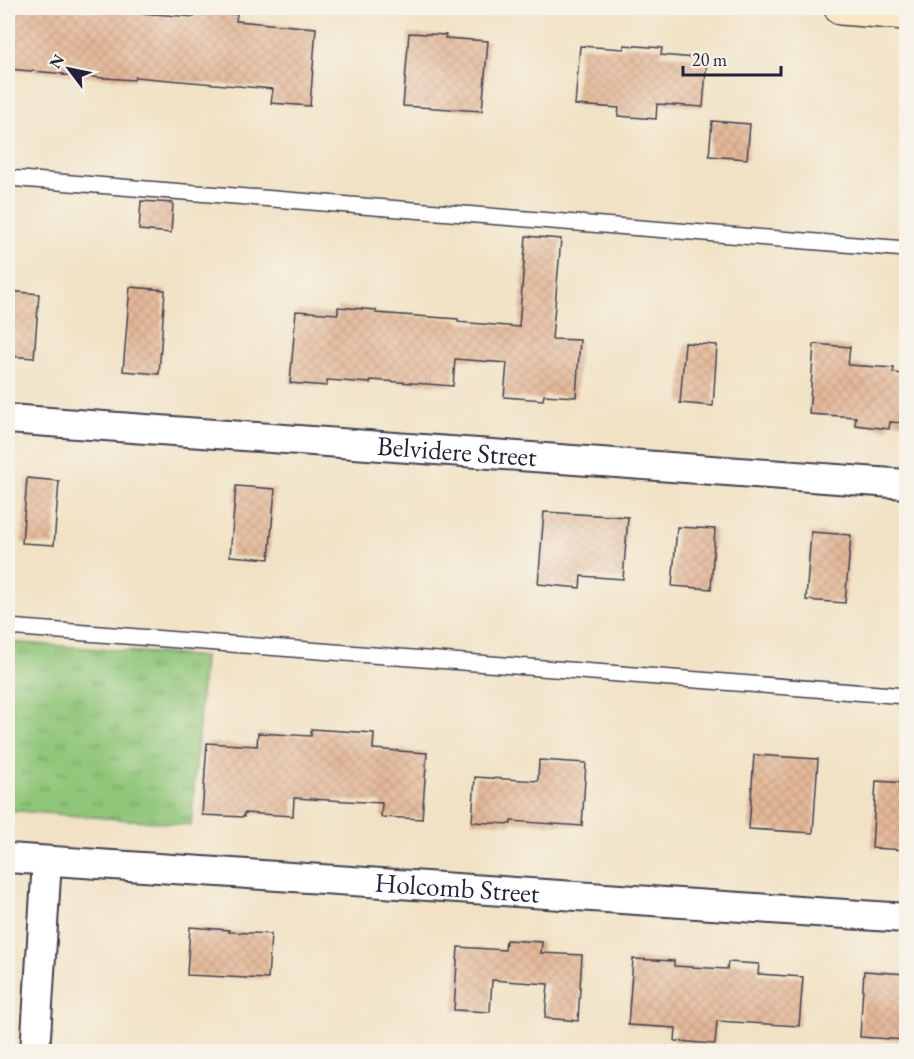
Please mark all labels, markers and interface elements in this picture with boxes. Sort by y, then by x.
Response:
north arrow [39,39,99,99]
scale bar [683,39,780,77]
text: 20 m [692,48,727,71]
text: N [44,50,69,72]
street label: Belvidere Street [376,428,538,474]
street label: Holcomb Street [374,865,541,910]

